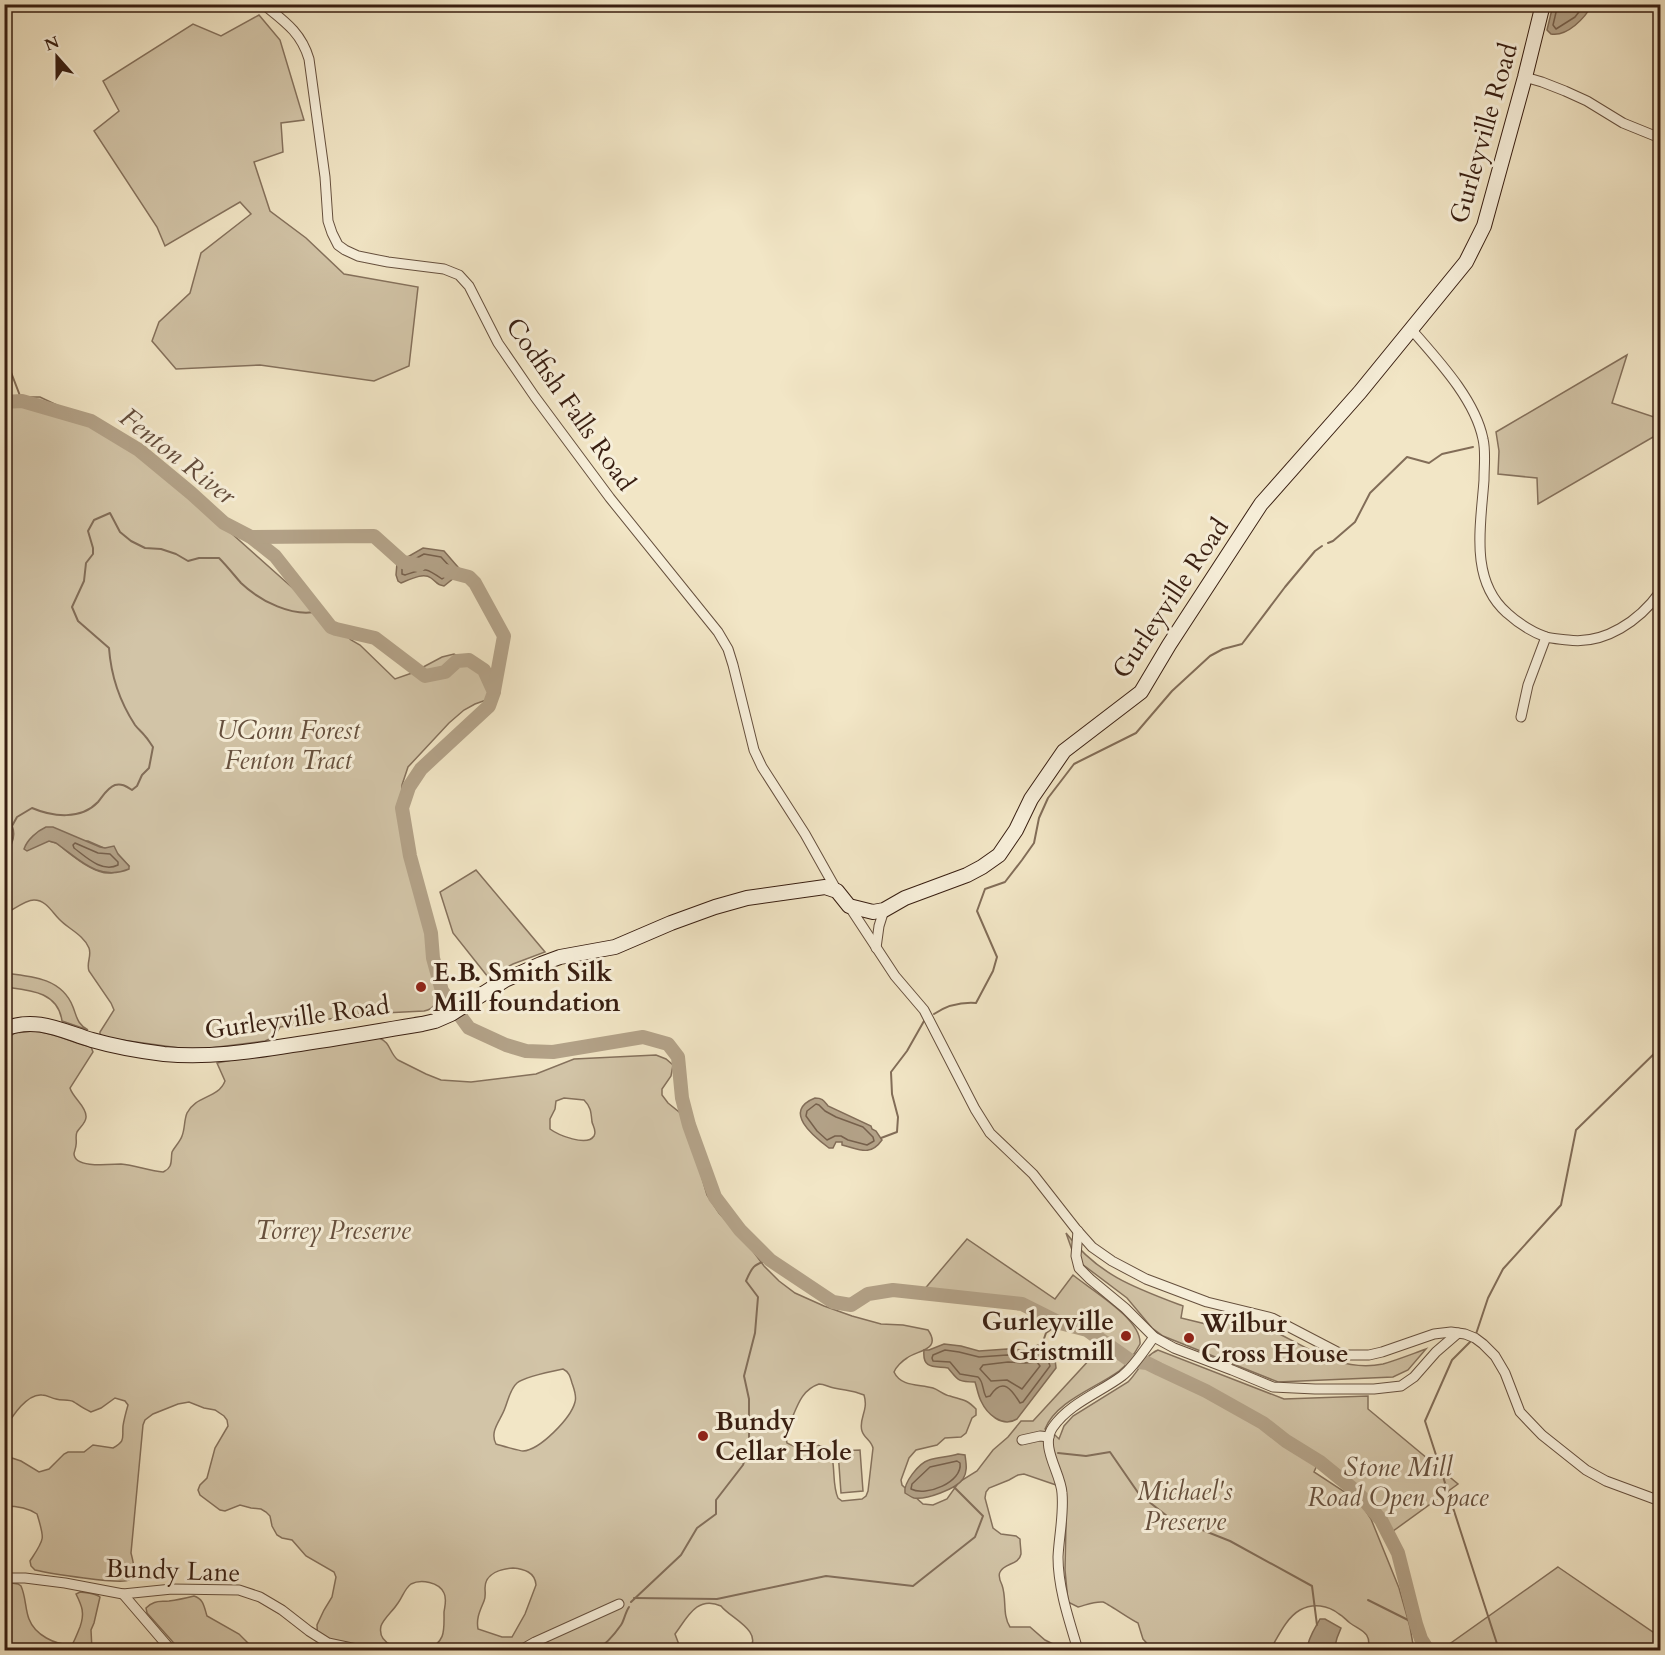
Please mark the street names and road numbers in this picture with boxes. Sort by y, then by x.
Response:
street label: Gurleyville Road [1441,39,1526,227]
street label: Codfish Falls Road [498,311,644,498]
street label: Gurleyville Road [1104,511,1237,685]
street label: Gurleyville Road [202,987,392,1048]
street label: Bundy Lane [105,1551,241,1590]

